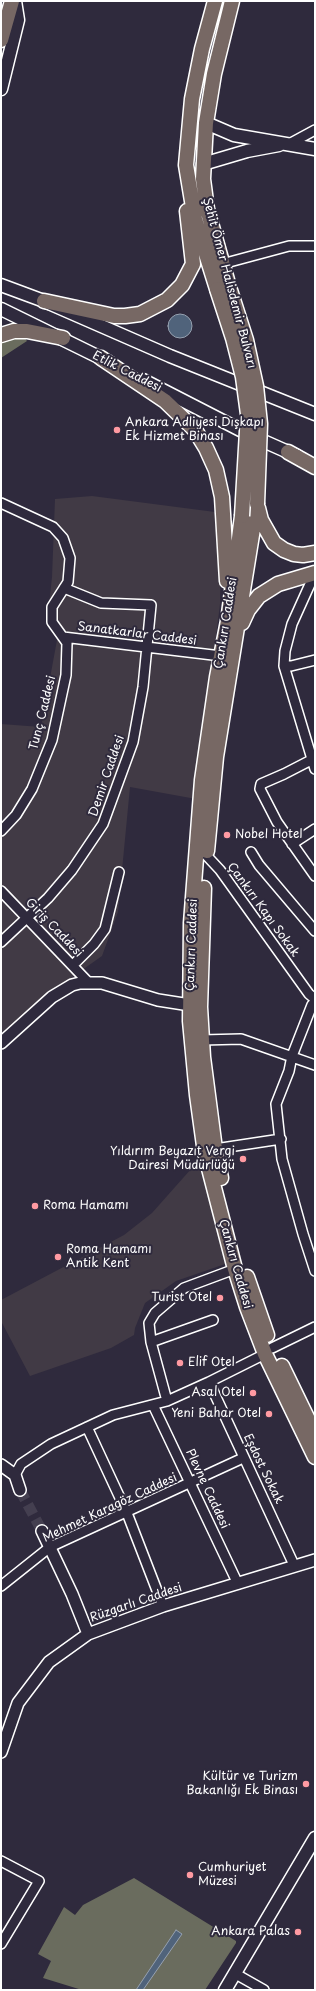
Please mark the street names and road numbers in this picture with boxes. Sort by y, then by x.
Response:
street label: Şehit Ömer Halisdemir Bulvarı [199,196,259,370]
street label: Etlik Caddesi [90,348,164,396]
street label: Çankırı Caddesi [212,576,240,670]
street label: Sanatkarlar Caddesi [77,620,197,648]
street label: Tunç Caddesi [27,674,59,752]
street label: Demir Caddesi [86,733,128,819]
street label: Çankırı Kapı Sokak [224,860,302,960]
street label: Giriş Caddesi [22,896,86,960]
street label: Çankırı Caddesi [183,899,201,991]
street label: Çankırı Caddesi [215,1218,255,1310]
street label: Eşdost Sokak [240,1432,286,1506]
street label: Plevne Caddesi [182,1447,232,1531]
street label: Mehmet Karagöz Caddesi [41,1470,179,1546]
street label: Rüzgarlı Caddesi [88,1581,184,1625]

